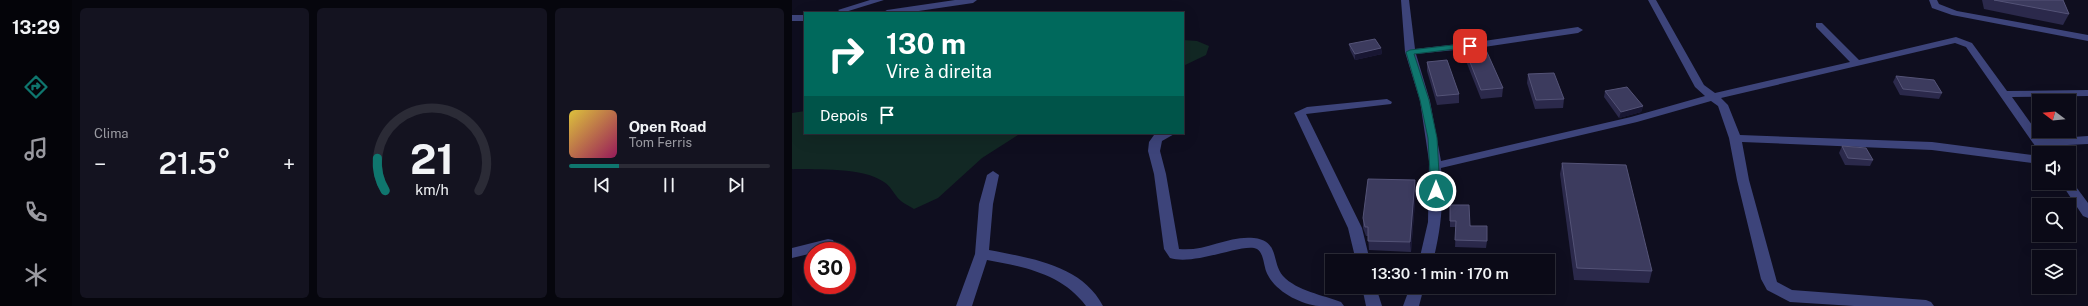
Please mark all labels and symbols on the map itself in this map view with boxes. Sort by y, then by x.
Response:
pin [1453,29,1487,63]
north arrow [2032,94,2076,138]
position arrow [1415,170,1457,212]
speed limit sign: 30 [804,242,856,294]

